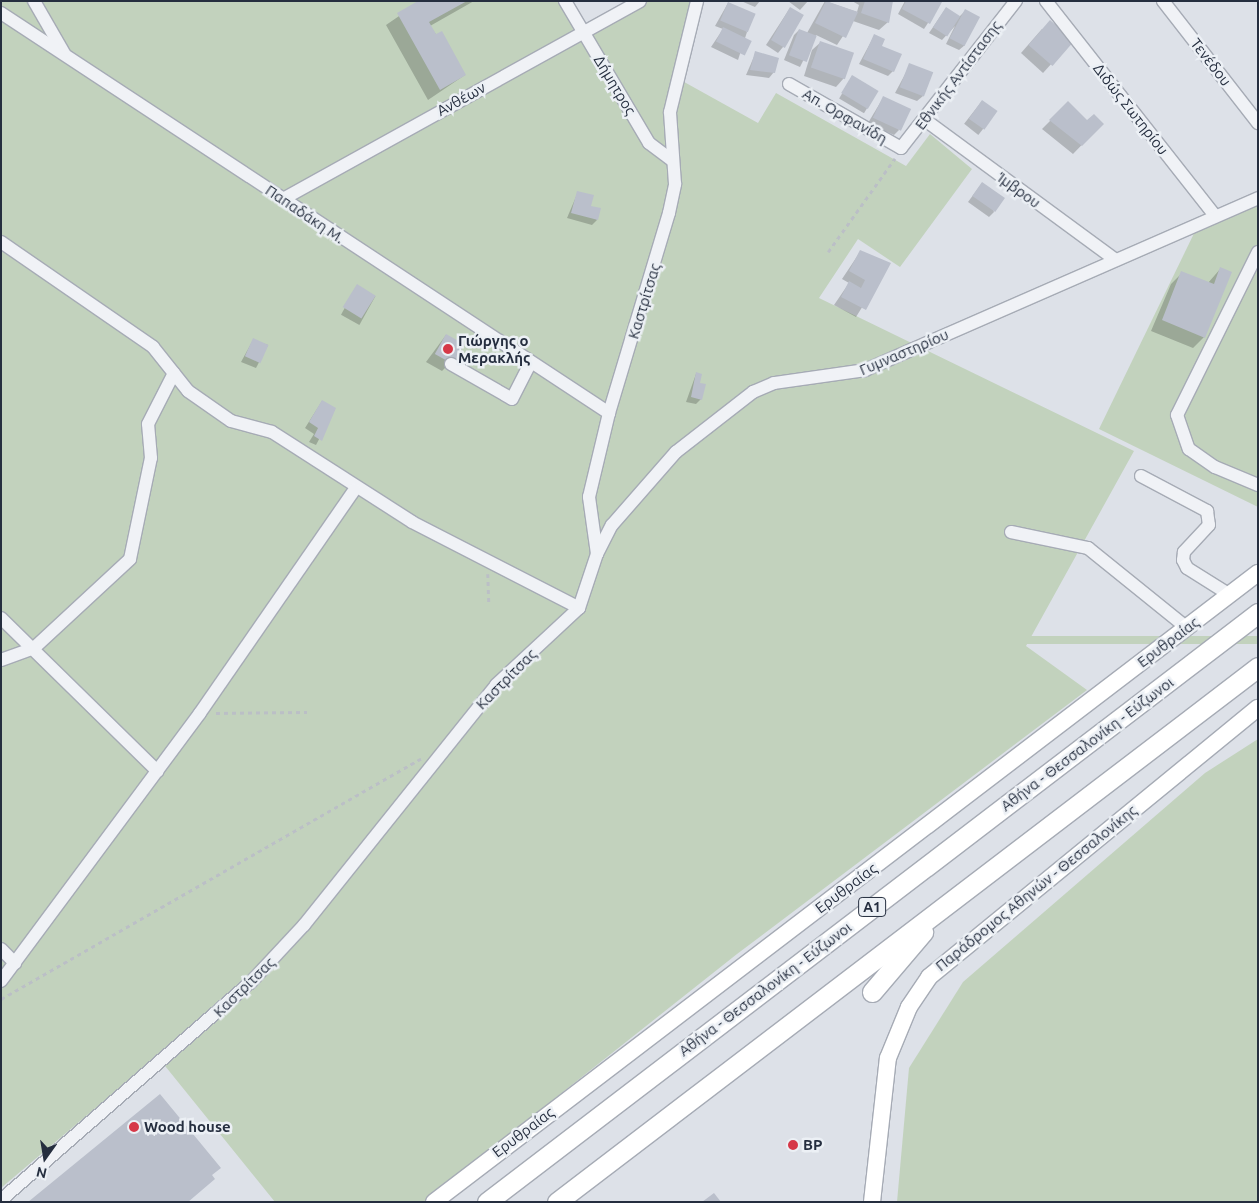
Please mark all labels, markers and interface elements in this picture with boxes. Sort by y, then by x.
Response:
street label: Εθνικής Αντίστασης [911,17,1005,133]
street label: Τενέδου [1187,35,1235,89]
street label: Δήμητρος [590,52,640,118]
street label: Διδώς Σωτηρίου [1090,60,1172,158]
street label: Ανθέων [433,78,489,120]
street label: Απ. Ορφανίδη [799,84,891,148]
street label: Ίμβρου [994,168,1044,212]
street label: Παπαδάκη Μ. [262,181,348,247]
street label: Καστρίτσας [624,261,664,341]
street label: Γυμναστηρίου [857,325,951,379]
place label: Γιώργης ο Μερακλής [458,331,530,366]
marker: Γιώργης ο Μερακλής [442,343,454,355]
street label: Ερυθραίας [1134,613,1202,671]
street label: Καστρίτσας [472,645,540,713]
street label: Αθήνα - Θεσσαλονίκη - Εύζωνοι [997,673,1177,815]
street label: Παράδρομος Αθηνών - Θεσσαλονίκης [932,801,1140,975]
street label: Ερυθραίας [812,859,880,917]
road number: Α1 [857,896,887,919]
street label: Αθήνα - Θεσσαλονίκη - Εύζωνοι [675,918,855,1060]
street label: Καστρίτσας [210,953,278,1021]
street label: Ερυθραίας [489,1103,557,1161]
place label: Wood house [144,1118,231,1136]
marker: Wood house [128,1121,140,1133]
north arrow [20,1133,70,1183]
place label: BP [803,1136,822,1154]
marker: BP [787,1139,799,1151]
text: N [35,1164,49,1182]

